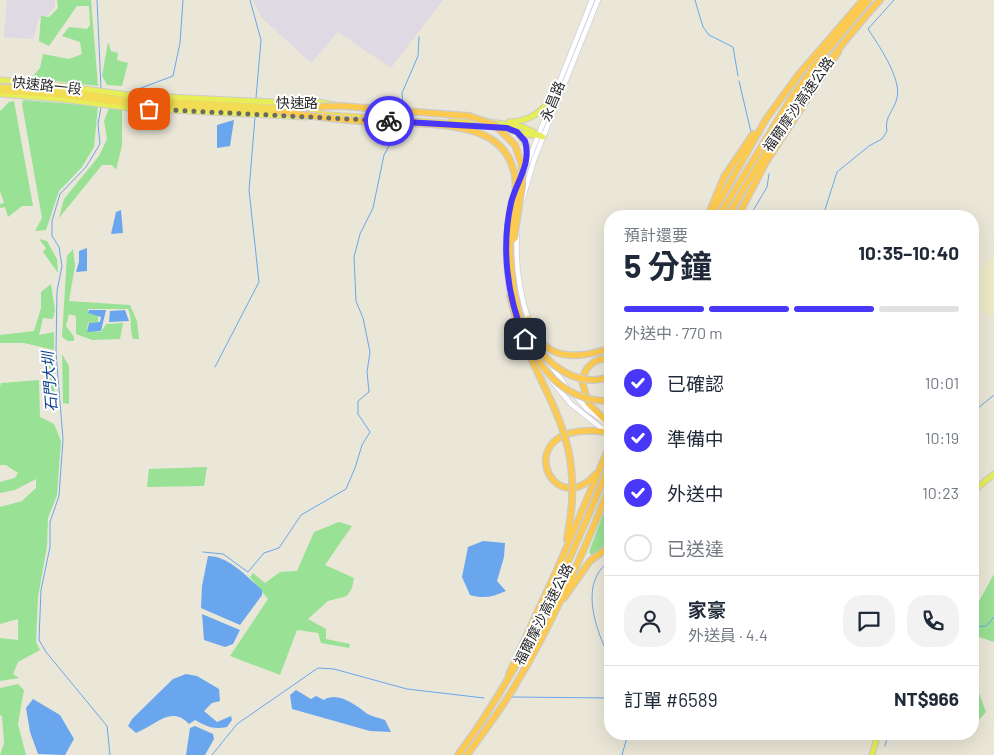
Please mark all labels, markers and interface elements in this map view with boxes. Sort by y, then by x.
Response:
street label: 福爾摩沙高速公路 [759,53,837,155]
street label: 快速路一段 [11,73,83,97]
street label: 永昌路 [536,78,568,124]
pin [128,88,170,130]
street label: 快速路 [276,94,318,111]
icon: bag [135,95,163,123]
courier [364,96,414,146]
icon: bike [375,107,403,135]
text: 預計還要 [624,225,688,244]
text: 10:35–10:40 [858,241,959,264]
text: 5 分鐘 [624,246,712,284]
pin [504,318,546,360]
text: 外送中 · 770 m [624,323,722,342]
icon: home [511,325,539,353]
water label: 石門大圳 [38,349,60,413]
icon: check [624,369,652,397]
text: 已確認 [667,372,724,395]
text: 10:01 [925,373,959,392]
icon: check [624,424,652,452]
text: 準備中 [667,427,724,450]
text: 10:19 [925,428,959,447]
icon: check [624,479,652,507]
text: 外送中 [667,482,724,505]
text: 10:23 [922,483,959,502]
text: 已送達 [667,537,724,560]
street label: 福爾摩沙高速公路 [510,560,576,668]
button: person [624,595,676,647]
button: chat [843,595,895,647]
button: phone [907,595,959,647]
text: 家豪 [688,598,726,621]
text: 外送員 · 4.4 [688,625,768,644]
text: NT$966 [894,687,959,710]
text: 訂單 #6589 [624,688,718,711]

